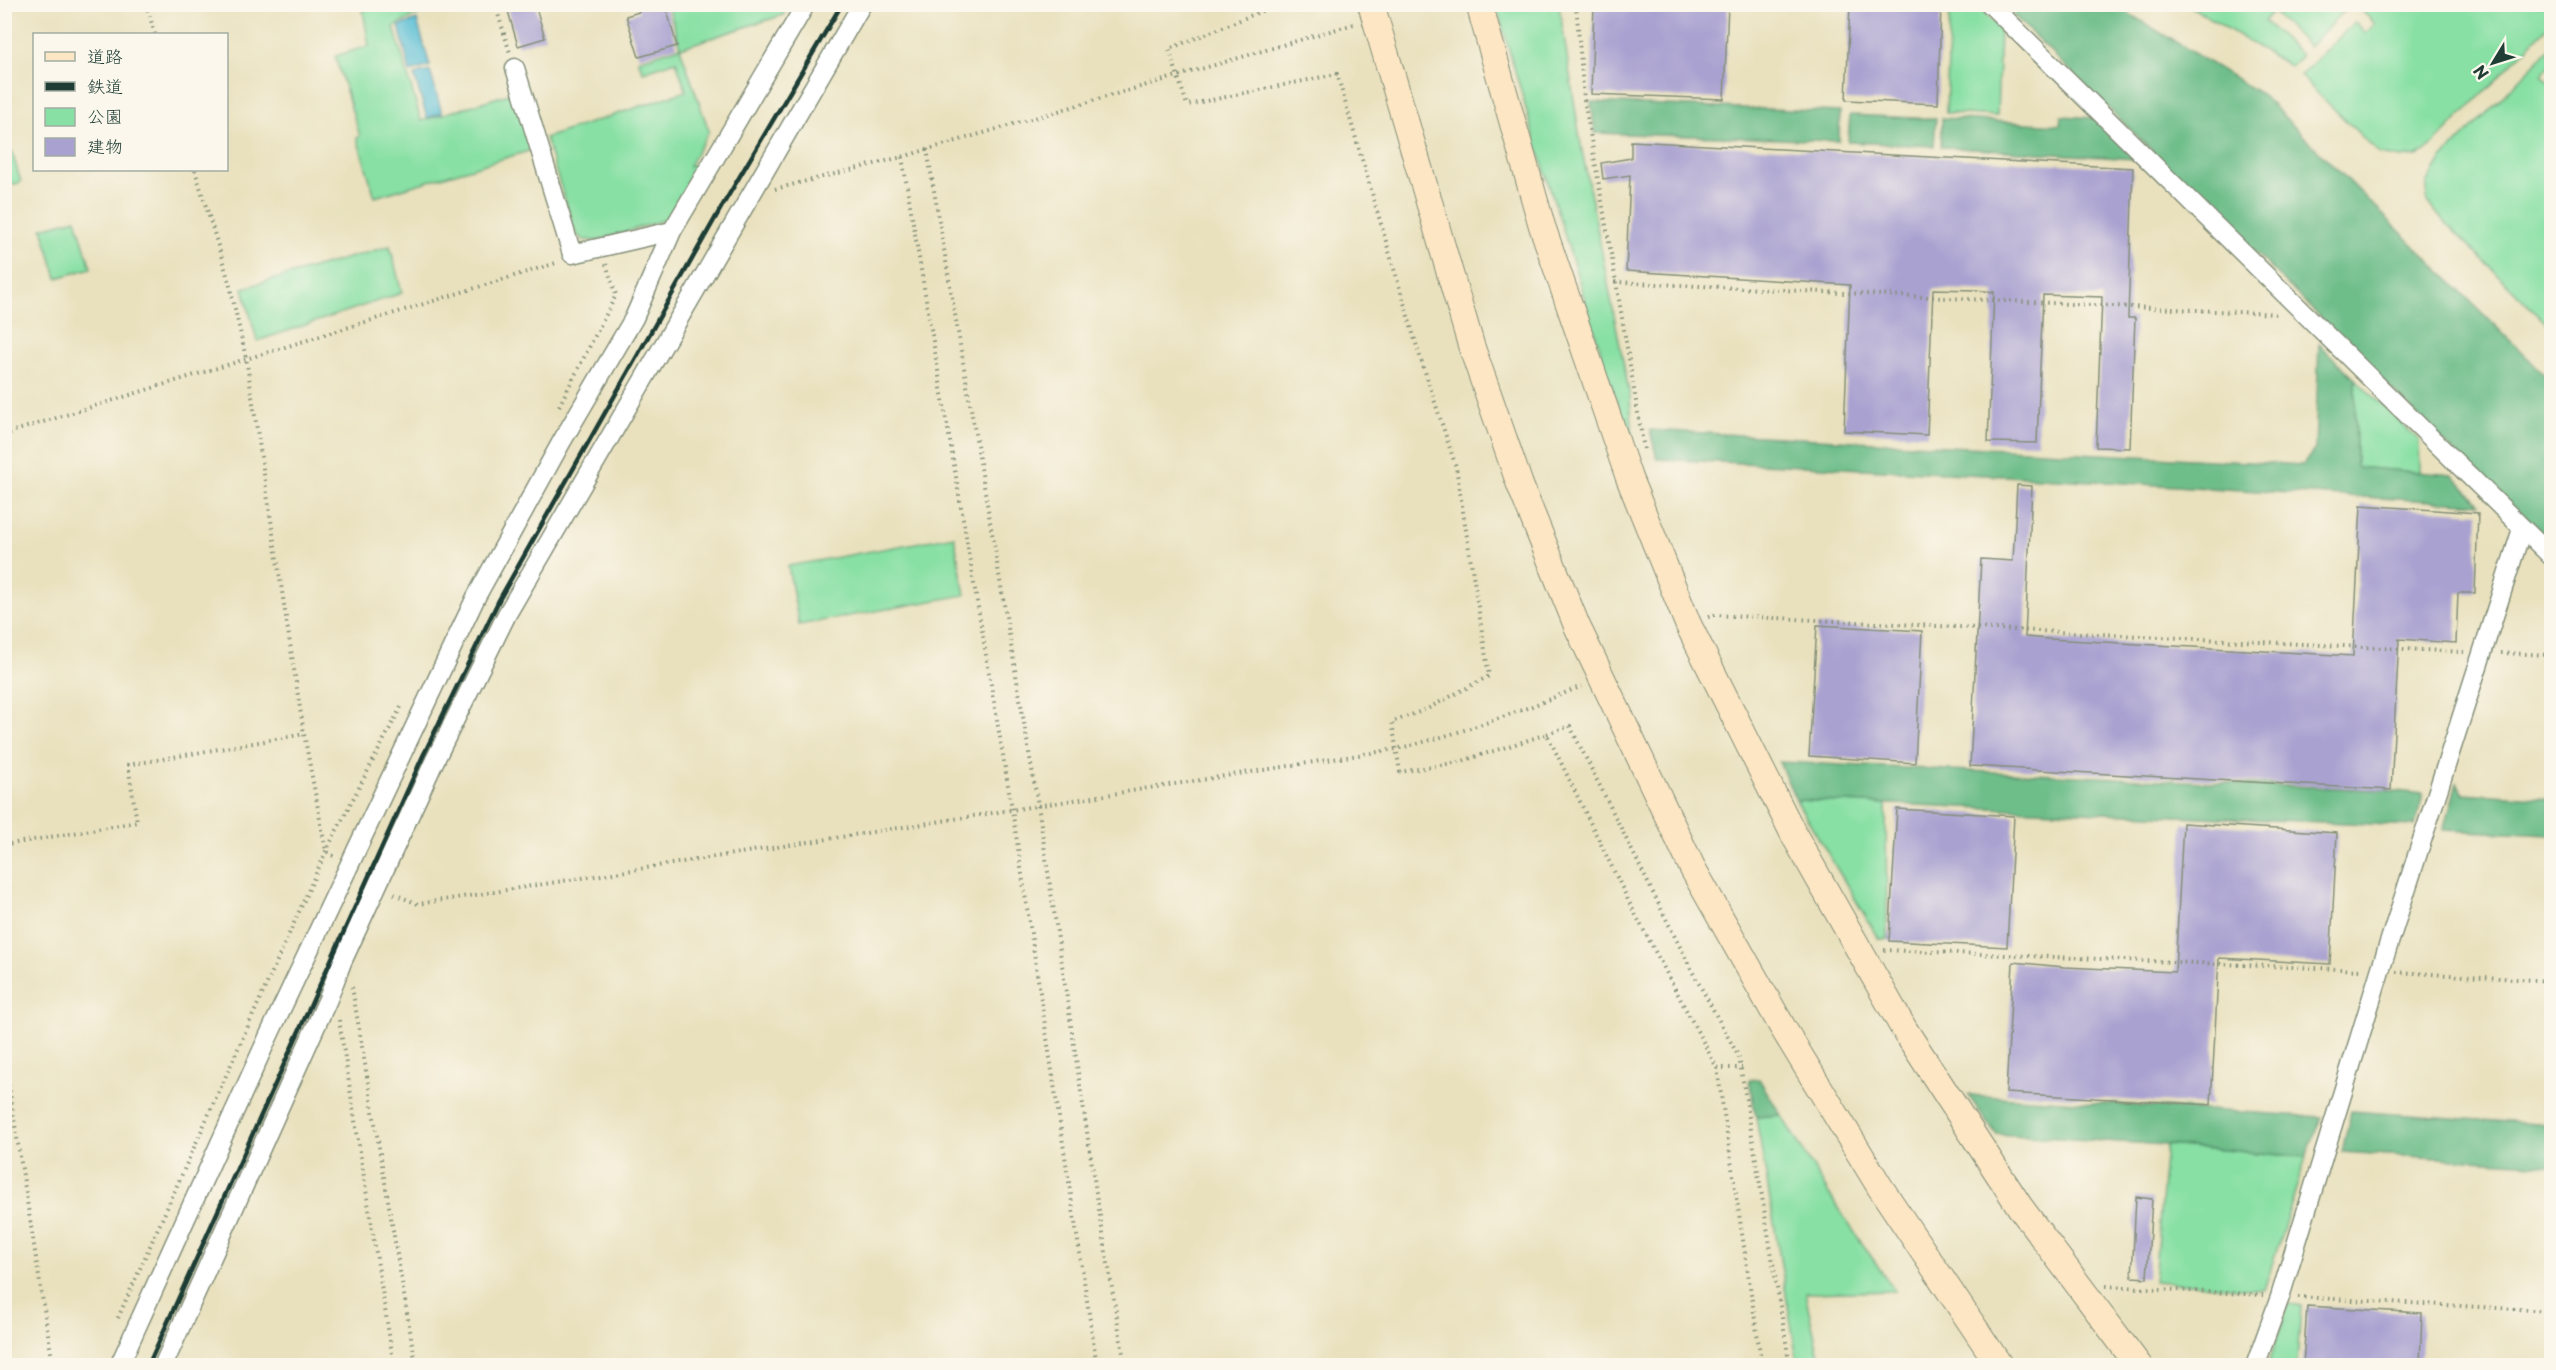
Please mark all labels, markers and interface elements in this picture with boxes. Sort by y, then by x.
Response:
legend [33,33,228,171]
north arrow [2463,33,2523,93]
text: 道路 [87,42,123,69]
text: N [2467,60,2494,85]
text: 鉄道 [87,72,123,99]
text: 公園 [87,102,123,129]
text: 建物 [87,132,123,159]

